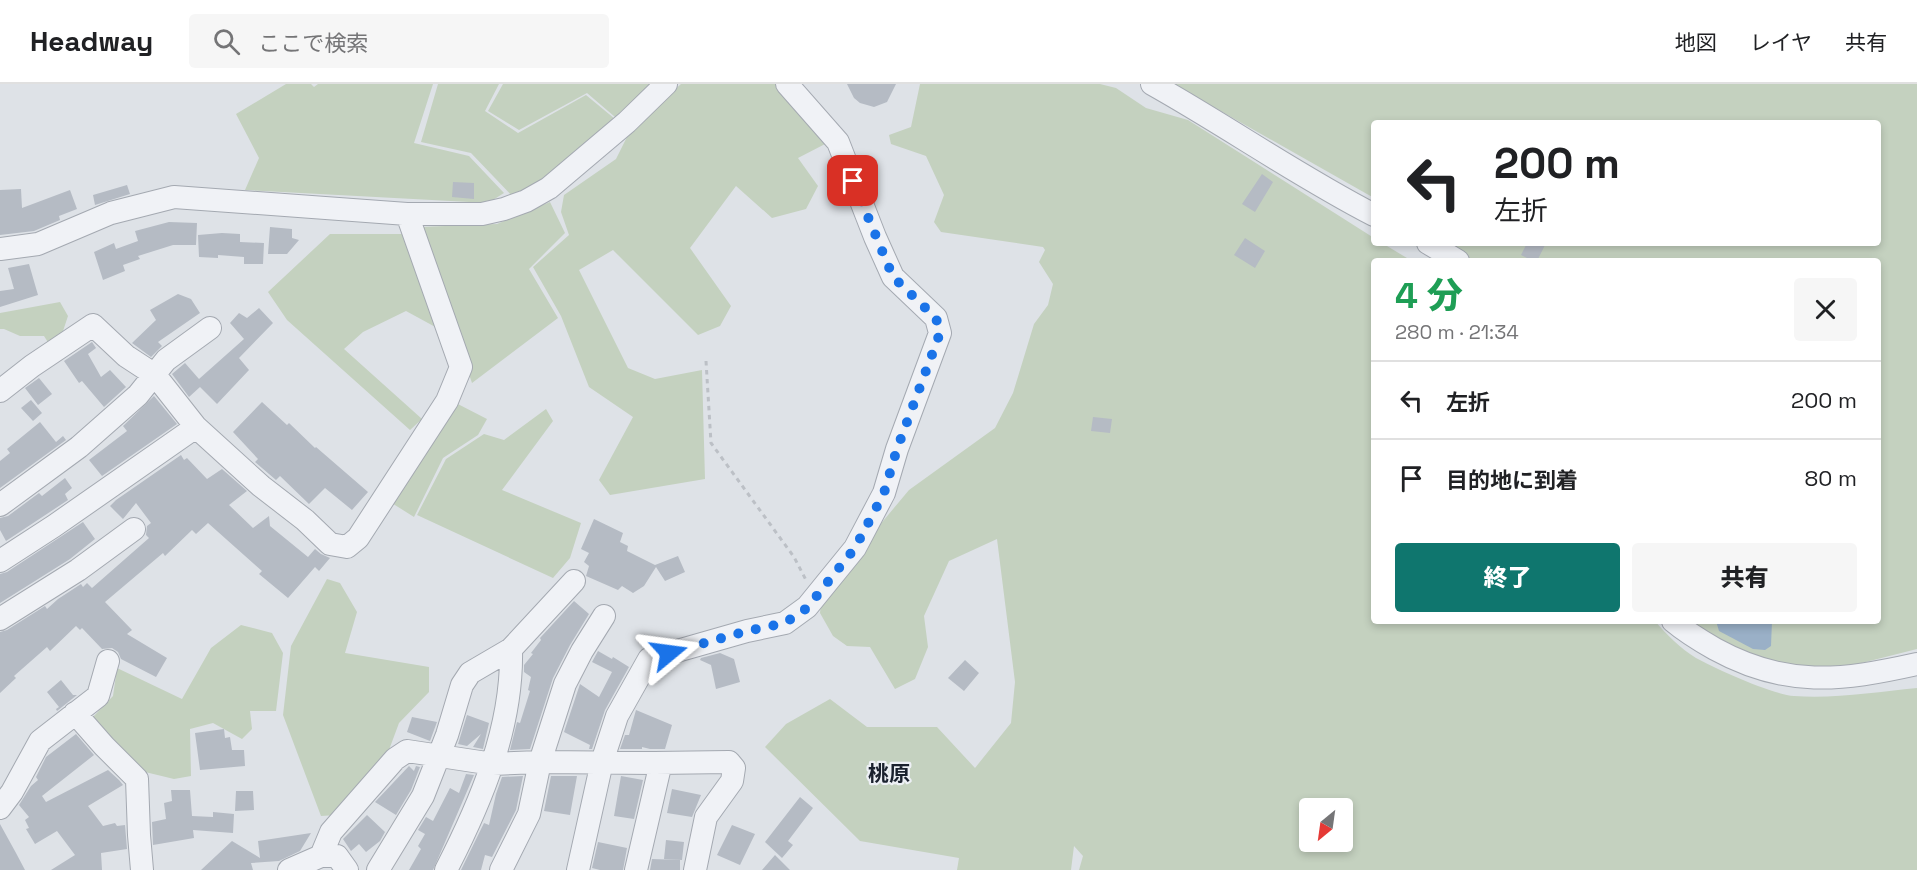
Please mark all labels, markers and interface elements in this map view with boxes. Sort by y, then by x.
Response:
search box [189,14,609,68]
text: Headway [30,23,153,59]
icon: search [210,25,243,58]
text: ここで検索 [258,29,368,57]
text: 地図 [1675,29,1717,56]
text: レイヤ [1750,29,1812,56]
text: 共有 [1845,29,1887,56]
text: 200 m [1494,137,1620,190]
icon: left [1395,144,1473,222]
pin [827,155,878,206]
icon: arrive [836,164,869,197]
text: 左折 [1494,193,1548,228]
text: 4 分 [1395,273,1463,319]
button: close [1794,278,1857,341]
text: 280 m · 21:34 [1395,319,1519,345]
icon: left [1395,384,1428,417]
text: 200 m [1791,386,1857,414]
text: 左折 [1446,388,1490,416]
icon: arrive [1395,462,1428,495]
text: 80 m [1805,464,1857,492]
text: 目的地に到着 [1446,466,1578,494]
button: 終了 [1395,543,1620,612]
button: 共有 [1632,543,1857,612]
position arrow [637,621,701,685]
district label: 桃原 [868,760,910,787]
north arrow [1299,798,1353,852]
map controls [1299,798,1353,852]

